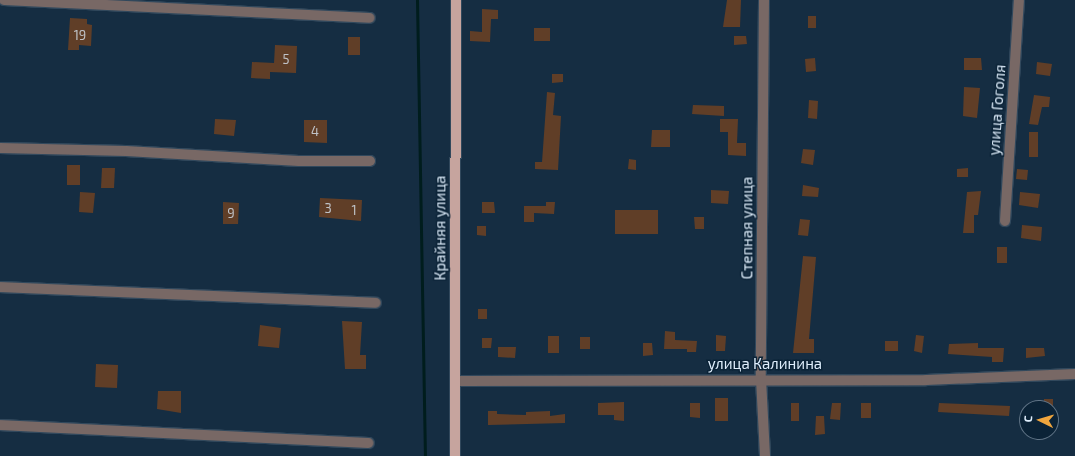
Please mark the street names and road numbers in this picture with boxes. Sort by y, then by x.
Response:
street label: улица Гоголя [985,64,1009,156]
street label: Крайняя улица [431,175,449,281]
street label: Степная улица [738,177,756,279]
street label: улица Калинина [708,355,822,373]

